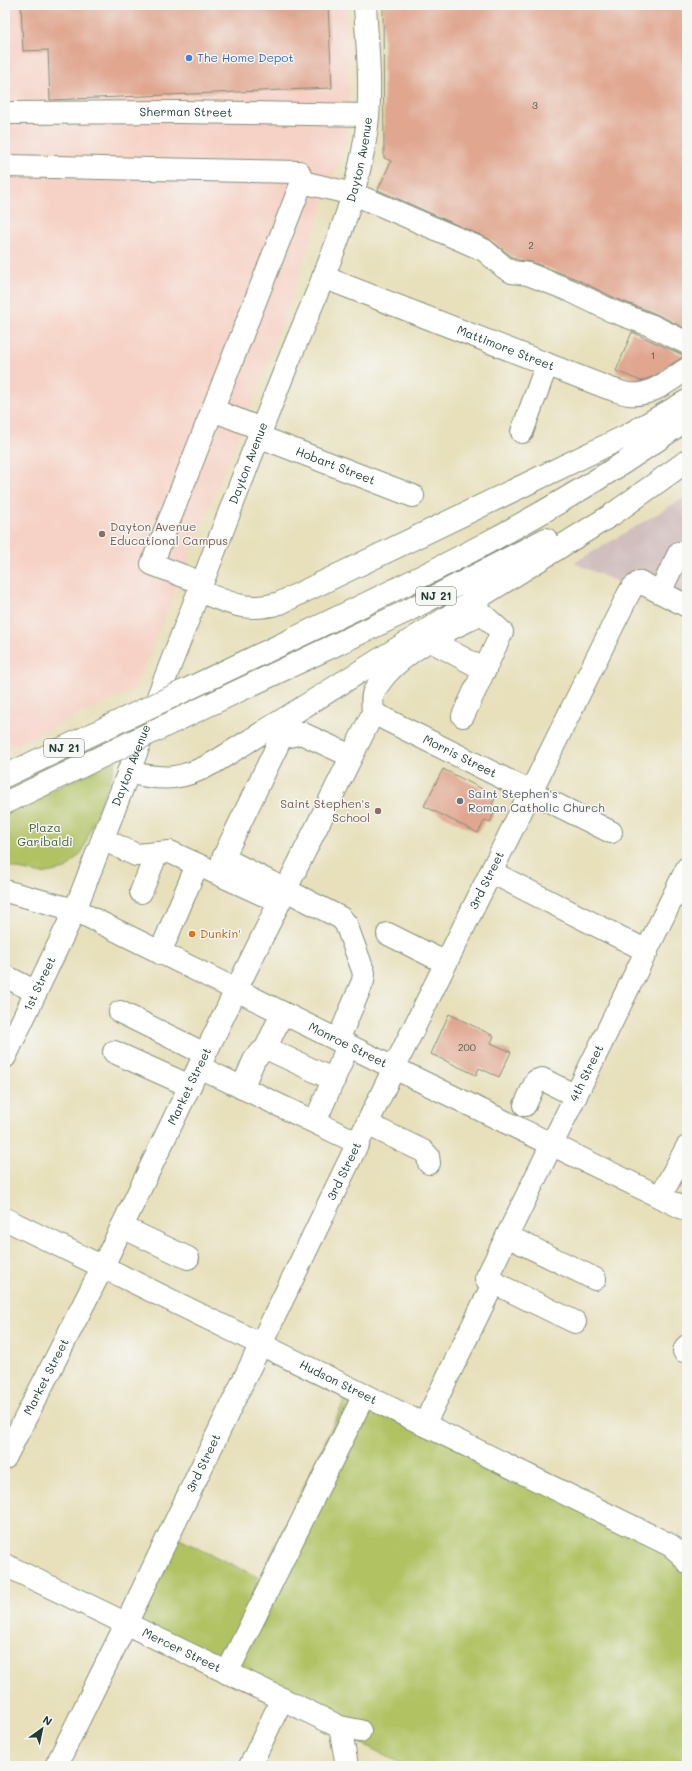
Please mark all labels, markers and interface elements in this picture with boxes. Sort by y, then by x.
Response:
place label: The Home Depot [197,49,294,65]
marker: The Home Depot [184,53,194,63]
house number: 3 [532,98,538,112]
street label: Sherman Street [140,103,233,120]
street label: Dayton Avenue [342,116,375,204]
house number: 2 [528,238,534,252]
street label: Mattimore Street [455,321,557,373]
house number: 1 [651,348,655,362]
street label: Dayton Avenue [224,420,271,506]
street label: Hobart Street [294,442,378,488]
place label: Dayton Avenue Educational Campus [110,518,228,548]
marker: Dayton Avenue Educational Campus [97,529,107,539]
road number: NJ 21 [416,587,456,605]
street label: Dayton Avenue [107,722,153,808]
street label: Morris Street [421,730,500,781]
road number: NJ 21 [44,739,84,757]
place label: Saint Stephen's Roman Catholic Church [468,785,605,815]
place label: Saint Stephen's School [280,795,370,825]
marker: Saint Stephen's Roman Catholic Church [455,796,465,806]
marker: Saint Stephen's School [373,806,383,816]
park label: Plaza Garibaldi [17,819,73,849]
street label: 3rd Street [465,848,507,911]
place label: Dunkin' [200,925,241,941]
marker: Dunkin' [187,929,197,939]
street label: 1st Street [19,954,59,1013]
street label: Monroe Street [306,1018,390,1070]
house number: 200 [458,1040,476,1054]
street label: 4th Street [565,1042,606,1104]
street label: Market Street [163,1044,214,1127]
street label: 3rd Street [323,1139,364,1202]
street label: Market Street [19,1335,72,1418]
street label: Hudson Street [297,1356,380,1407]
street label: 3rd Street [182,1431,224,1494]
street label: Mercer Street [140,1624,224,1675]
north arrow [22,1709,62,1749]
text: N [40,1712,55,1729]

